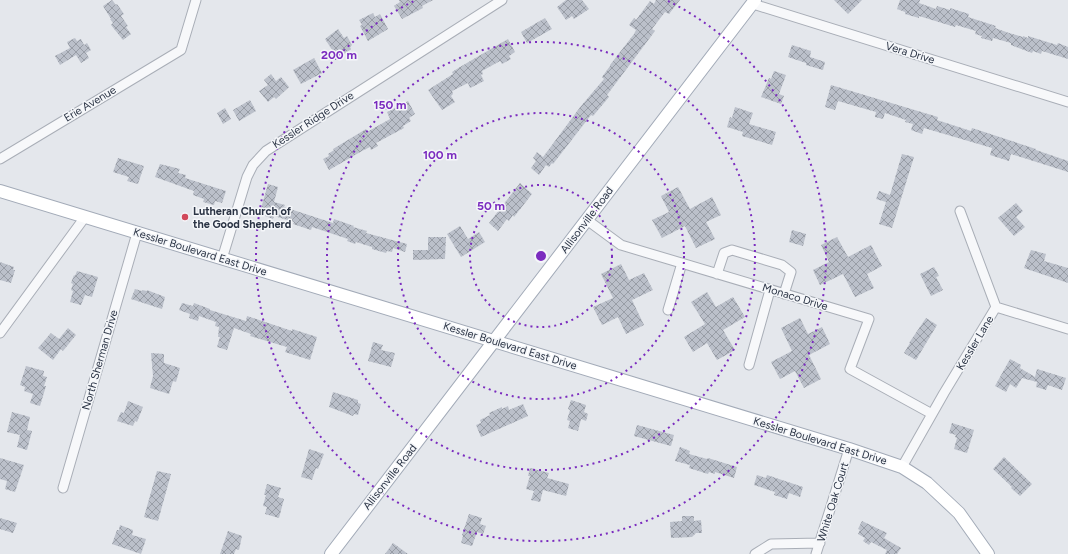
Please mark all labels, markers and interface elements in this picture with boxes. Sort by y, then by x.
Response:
street label: Vera Drive [884,39,936,67]
text: 200 m [321,48,357,62]
street label: Erie Avenue [61,83,119,125]
street label: Kessler Ridge Drive [270,89,356,151]
text: 150 m [373,98,407,112]
text: 100 m [423,148,457,162]
street label: Allisonville Road [558,184,616,256]
text: 50 m [477,199,505,213]
place label: Lutheran Church of the Good Shepherd [193,205,292,231]
marker: Lutheran Church of the Good Shepherd [180,212,190,222]
street label: Kessler Boulevard East Drive [132,225,268,279]
centre of rings [534,249,548,263]
street label: Monaco Drive [761,281,829,313]
street label: North Sherman Drive [79,308,121,412]
street label: Kessler Lane [954,313,996,373]
street label: Kessler Boulevard East Drive [442,319,578,373]
street label: Kessler Boulevard East Drive [752,414,888,468]
street label: Allisonville Road [360,442,420,512]
street label: White Oak Court [815,461,851,543]

